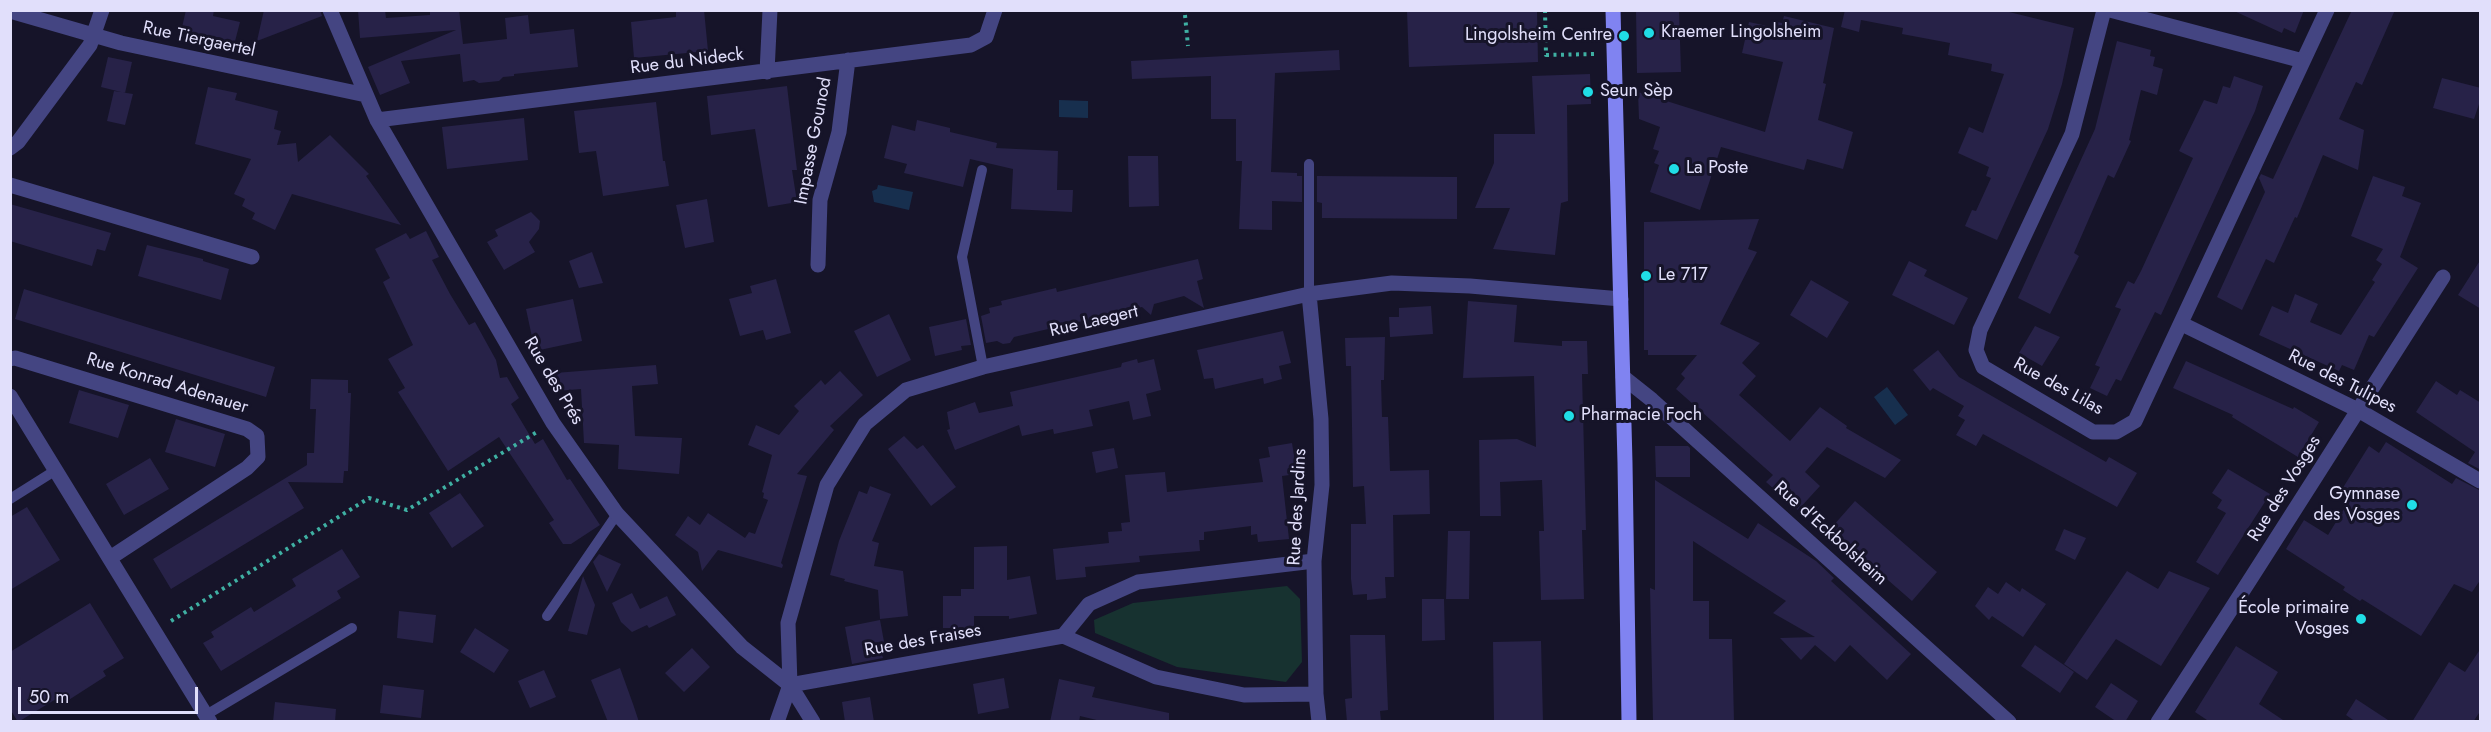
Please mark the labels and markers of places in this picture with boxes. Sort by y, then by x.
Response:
place label: Kraemer Lingolsheim [1661,22,1821,44]
place label: Lingolsheim Centre [1465,25,1612,47]
marker: Kraemer Lingolsheim [1642,26,1656,40]
marker: Lingolsheim Centre [1617,29,1631,43]
place label: Seun Sèp [1600,81,1673,103]
marker: Seun Sèp [1581,85,1595,99]
place label: La Poste [1686,158,1748,180]
marker: La Poste [1667,162,1681,176]
place label: Le 717 [1658,265,1708,287]
marker: Le 717 [1639,269,1653,283]
place label: Pharmacie Foch [1581,405,1702,427]
marker: Pharmacie Foch [1562,409,1576,423]
place label: Gymnase des Vosges [2314,484,2400,526]
marker: Gymnase des Vosges [2405,498,2419,512]
place label: École primaire Vosges [2238,598,2349,640]
marker: École primaire Vosges [2354,612,2368,626]

